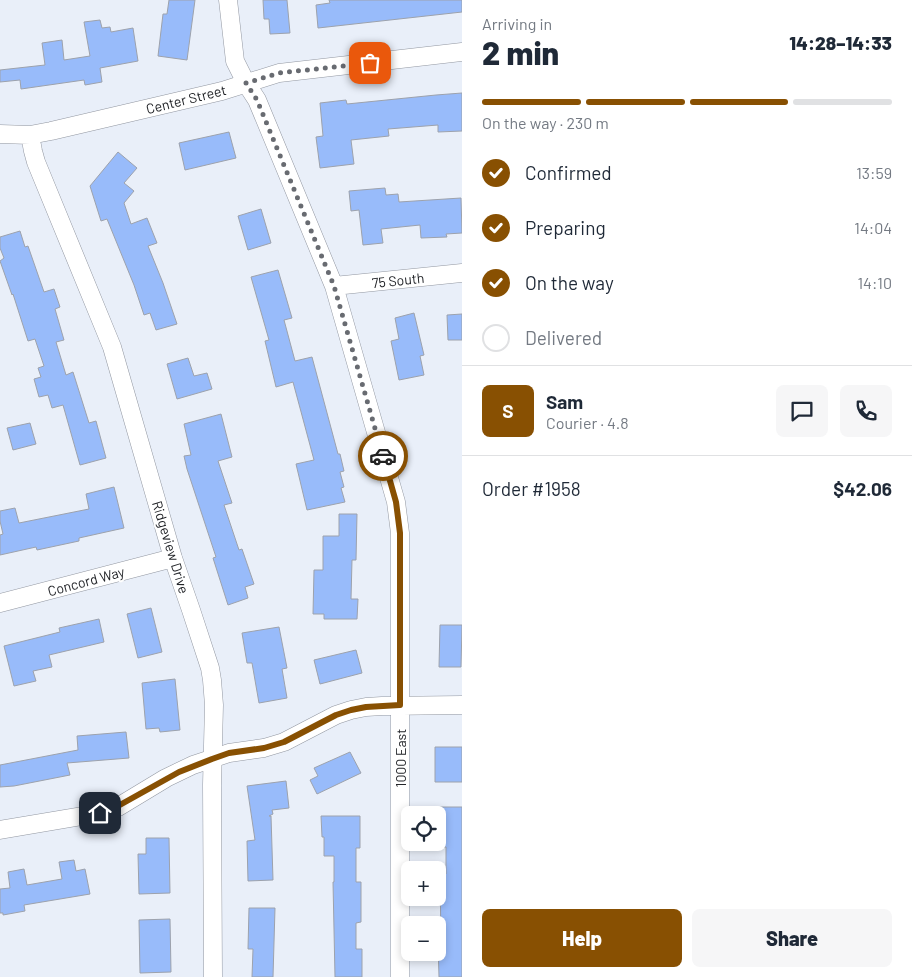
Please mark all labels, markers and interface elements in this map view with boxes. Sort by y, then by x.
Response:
text: Arriving in [482,14,552,33]
text: 14:28–14:33 [789,31,892,54]
text: 2 min [482,33,559,71]
pin [349,42,391,84]
icon: bag [356,49,384,77]
street label: Center Street [144,81,228,117]
text: On the way · 230 m [482,113,609,132]
icon: check [482,159,510,187]
text: Confirmed [525,161,612,184]
text: 13:59 [856,163,892,182]
icon: check [482,214,510,242]
text: Preparing [525,216,606,239]
text: 14:04 [854,218,892,237]
street label: 75 South [371,269,425,291]
icon: check [482,269,510,297]
text: On the way [525,271,614,294]
text: 14:10 [858,273,892,292]
text: Delivered [525,326,602,349]
button: chat [776,385,828,437]
button: phone [840,385,892,437]
text: Sam [546,390,583,413]
text: S [502,399,514,422]
text: Courier · 4.8 [546,413,629,432]
courier [358,431,408,481]
icon: car [369,442,397,470]
text: Order #1958 [482,477,581,500]
text: $42.06 [833,477,892,500]
street label: Ridgeview Drive [149,499,193,595]
street label: Concord Way [46,562,127,599]
street label: 1000 East [392,729,409,787]
pin [79,792,121,834]
icon: home [86,799,114,827]
map controls [401,806,446,961]
button: locate [401,806,446,851]
button: + [401,861,446,906]
button: Help [482,909,682,967]
button: Share [692,909,892,967]
button: − [401,916,446,961]

